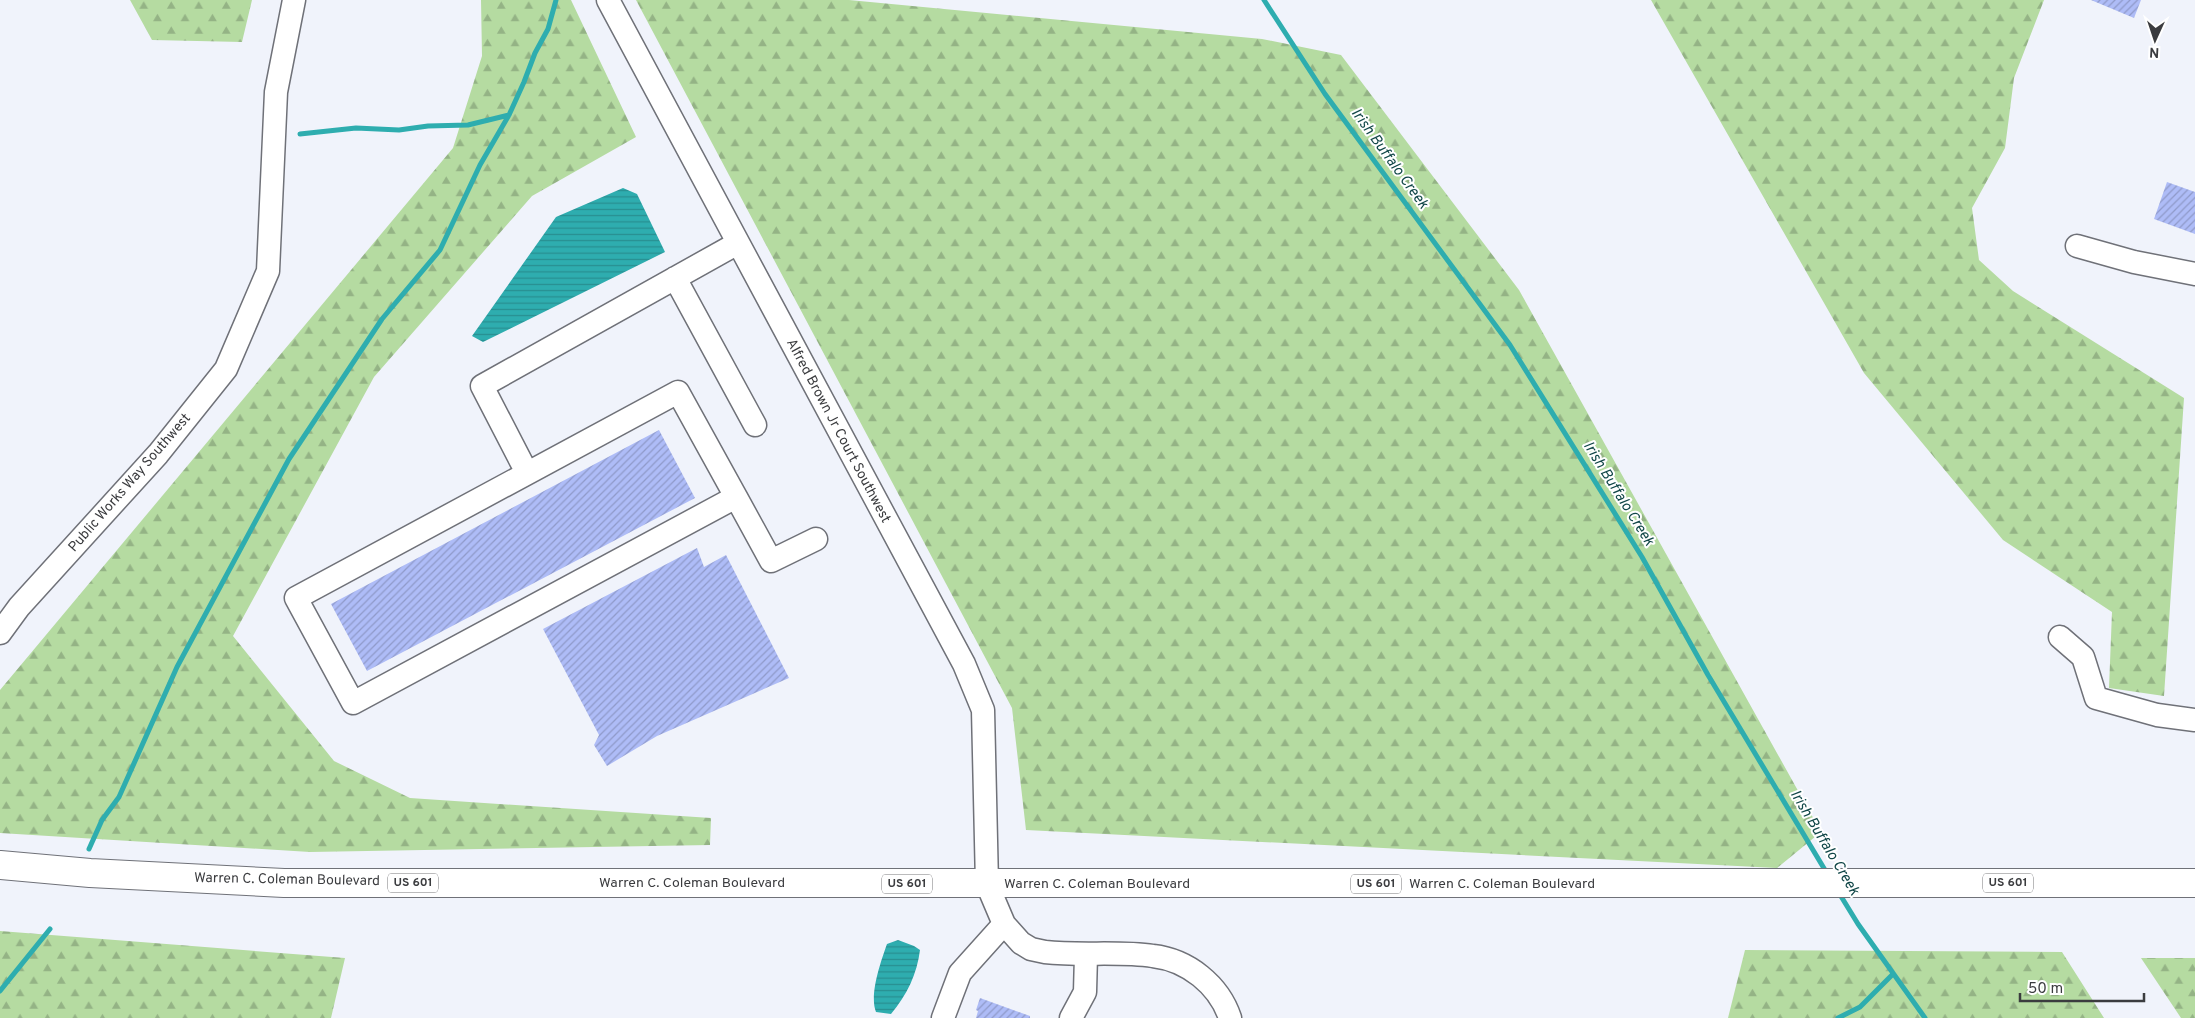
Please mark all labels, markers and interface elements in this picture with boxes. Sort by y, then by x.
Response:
north arrow [2130,15,2180,65]
text: N [2149,43,2160,60]
water label: Irish Buffalo Creek [1346,105,1432,213]
street label: Alfred Brown Jr Court Southwest [782,336,894,526]
street label: Public Works Way Southwest [65,410,195,556]
water label: Irish Buffalo Creek [1578,438,1658,550]
water label: Irish Buffalo Creek [1785,787,1863,900]
street label: Warren C. Coleman Boulevard [194,870,380,890]
road number: US 601 [388,874,438,892]
road number: US 601 [882,874,932,894]
road number: US 601 [1351,874,1401,894]
road number: US 601 [1983,874,2033,892]
street label: Warren C. Coleman Boulevard [599,875,785,892]
street label: Warren C. Coleman Boulevard [1004,876,1190,893]
street label: Warren C. Coleman Boulevard [1409,876,1595,893]
scale bar [2020,970,2144,1002]
text: 50 m [2028,980,2063,999]

